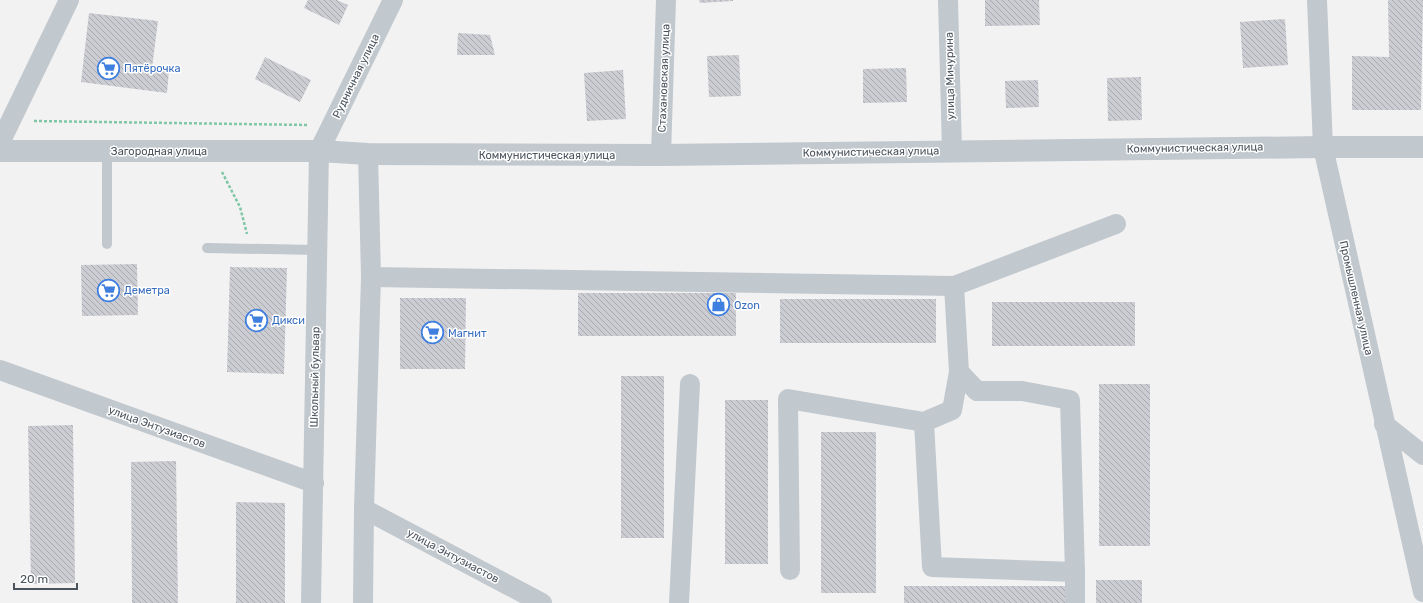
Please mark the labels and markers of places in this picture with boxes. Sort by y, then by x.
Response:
supermarket icon: Пятёрочка [95,55,121,81]
place label: Пятёрочка [124,62,181,75]
supermarket icon: Деметра [96,277,122,303]
place label: Деметра [124,284,170,297]
shop icon: Ozon [706,292,732,318]
place label: Ozon [734,299,760,312]
supermarket icon: Дикси [244,307,270,333]
place label: Дикси [272,314,305,327]
supermarket icon: Магнит [420,320,446,346]
place label: Магнит [448,327,487,340]

